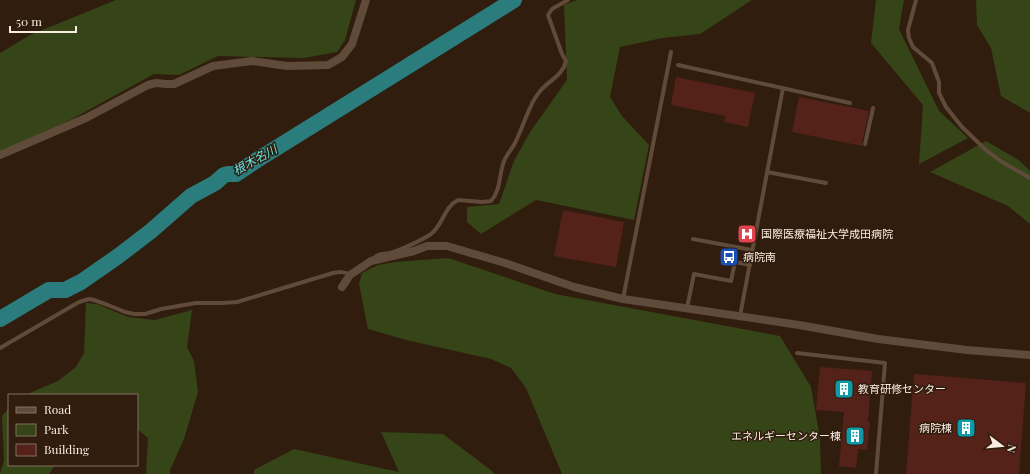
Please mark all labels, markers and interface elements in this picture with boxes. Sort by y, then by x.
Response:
scale bar [10,8,76,34]
text: 50 m [16,13,42,29]
water label: 根木名川 [230,140,281,178]
hospital icon: 国際医療福祉大学成田病院 [736,223,758,245]
place label: 国際医療福祉大学成田病院 [761,226,893,241]
bus stop icon: 病院南 [718,246,740,268]
place label: 病院南 [743,249,776,264]
building icon: 教育研修センター [833,378,855,400]
place label: 教育研修センター [858,381,946,396]
legend [8,394,138,466]
text: Road [44,401,71,417]
building icon: 病院棟 [955,417,977,439]
place label: 病院棟 [919,420,952,435]
text: Park [44,421,69,437]
building icon: エネルギーセンター棟 [844,425,866,447]
north arrow [982,426,1022,466]
place label: エネルギーセンター棟 [731,428,841,443]
text: Building [44,441,90,457]
text: N [1004,443,1020,455]

